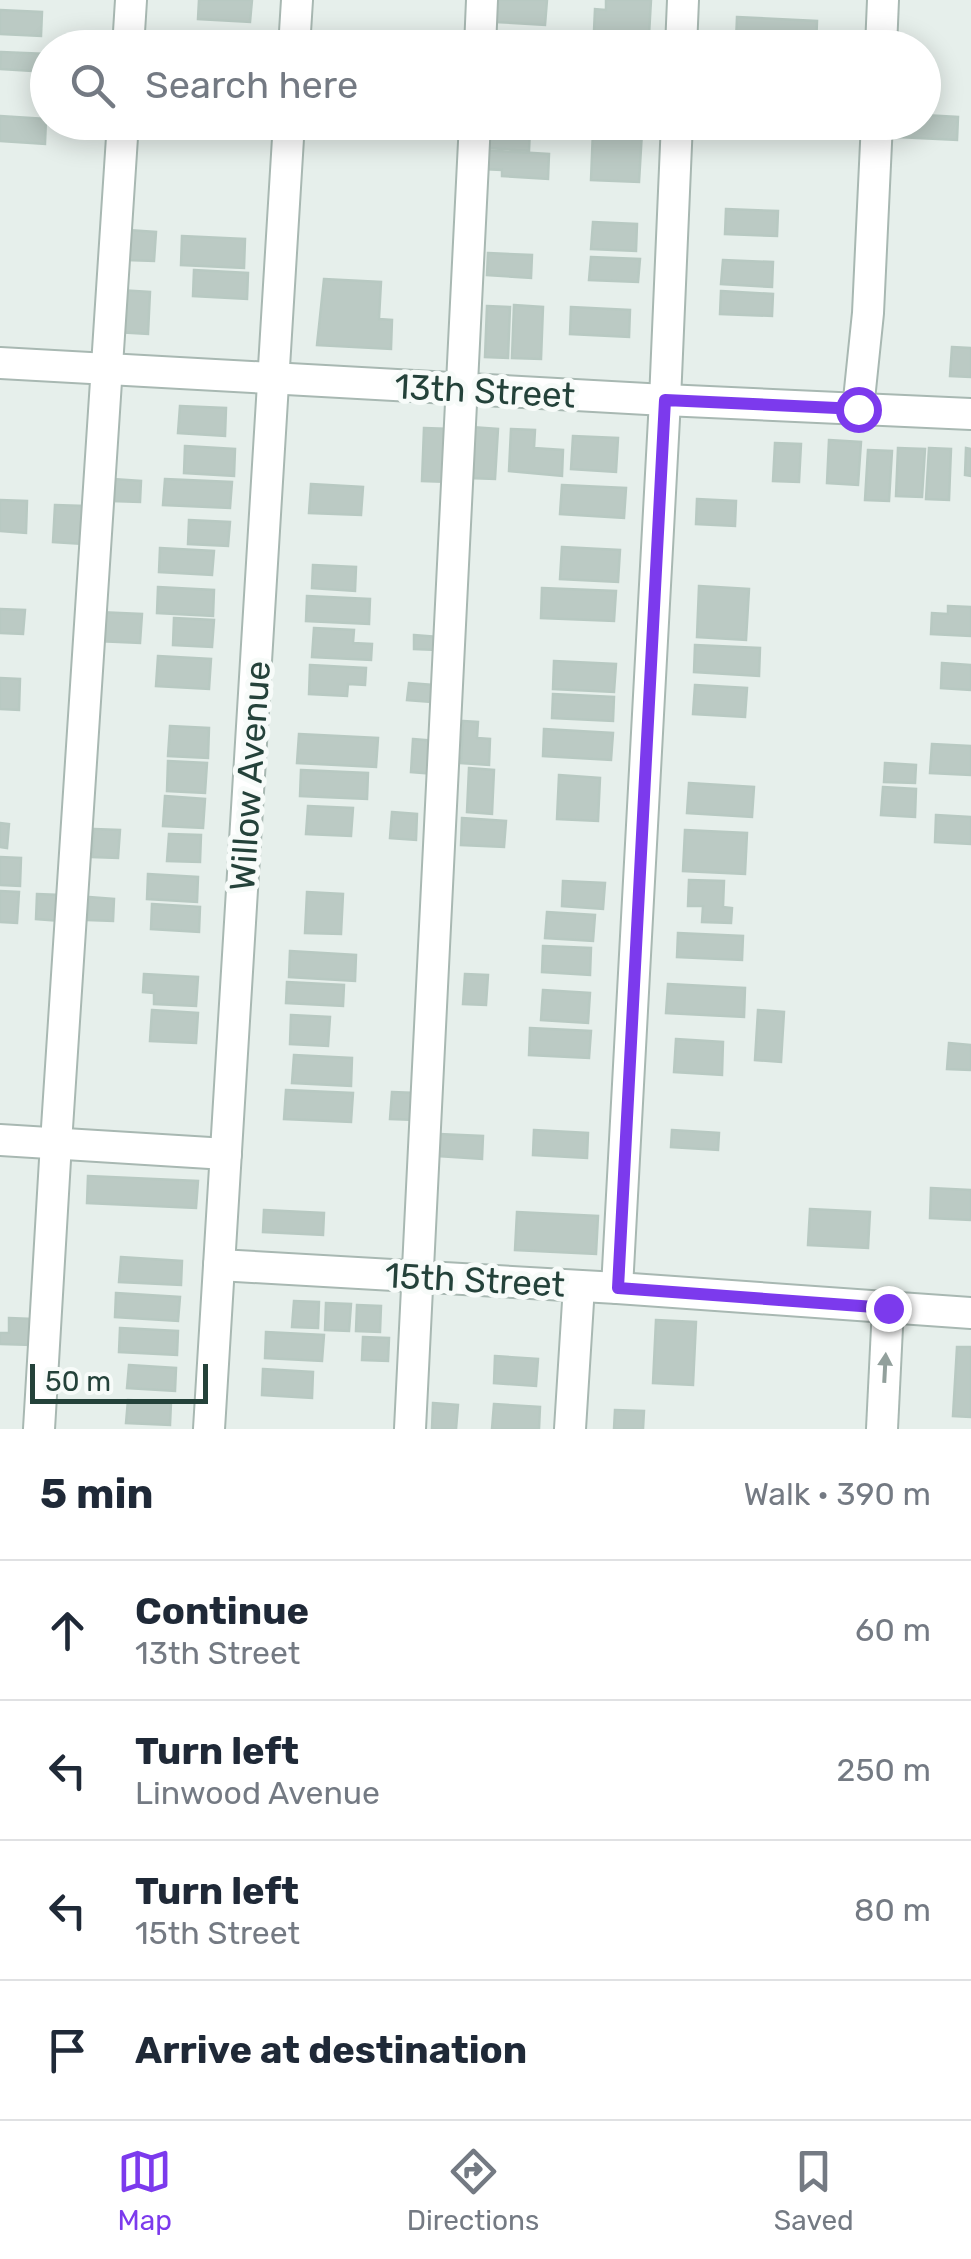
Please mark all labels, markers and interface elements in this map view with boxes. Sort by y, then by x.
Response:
search box [30,30,941,140]
icon: search [65,58,120,113]
text: Search here [145,62,358,108]
street label: 13th Street [394,365,576,417]
route start [836,387,882,433]
street label: Willow Avenue [221,659,279,893]
street label: 15th Street [384,1254,566,1306]
route end [866,1286,912,1332]
one-way arrow [877,1352,893,1384]
scale bar [30,1359,208,1404]
text: 50 m [45,1365,111,1398]
text: 5 min [40,1469,154,1519]
text: Walk · 390 m [743,1475,931,1513]
text: Continue [135,1588,309,1634]
icon: ahead [40,1603,95,1658]
text: 60 m [855,1611,931,1649]
text: 13th Street [135,1634,300,1672]
text: Turn left [135,1728,299,1774]
icon: left [40,1743,95,1798]
text: 250 m [837,1751,931,1789]
text: Linwood Avenue [135,1774,380,1812]
text: Turn left [135,1868,299,1914]
icon: left [40,1883,95,1938]
text: 80 m [854,1891,931,1929]
text: 15th Street [135,1914,300,1952]
icon: arrive [40,2023,95,2078]
text: Arrive at destination [135,2027,527,2073]
tab: Map [117,2144,172,2237]
tab: Directions [407,2144,539,2237]
tab: Saved [774,2144,854,2237]

